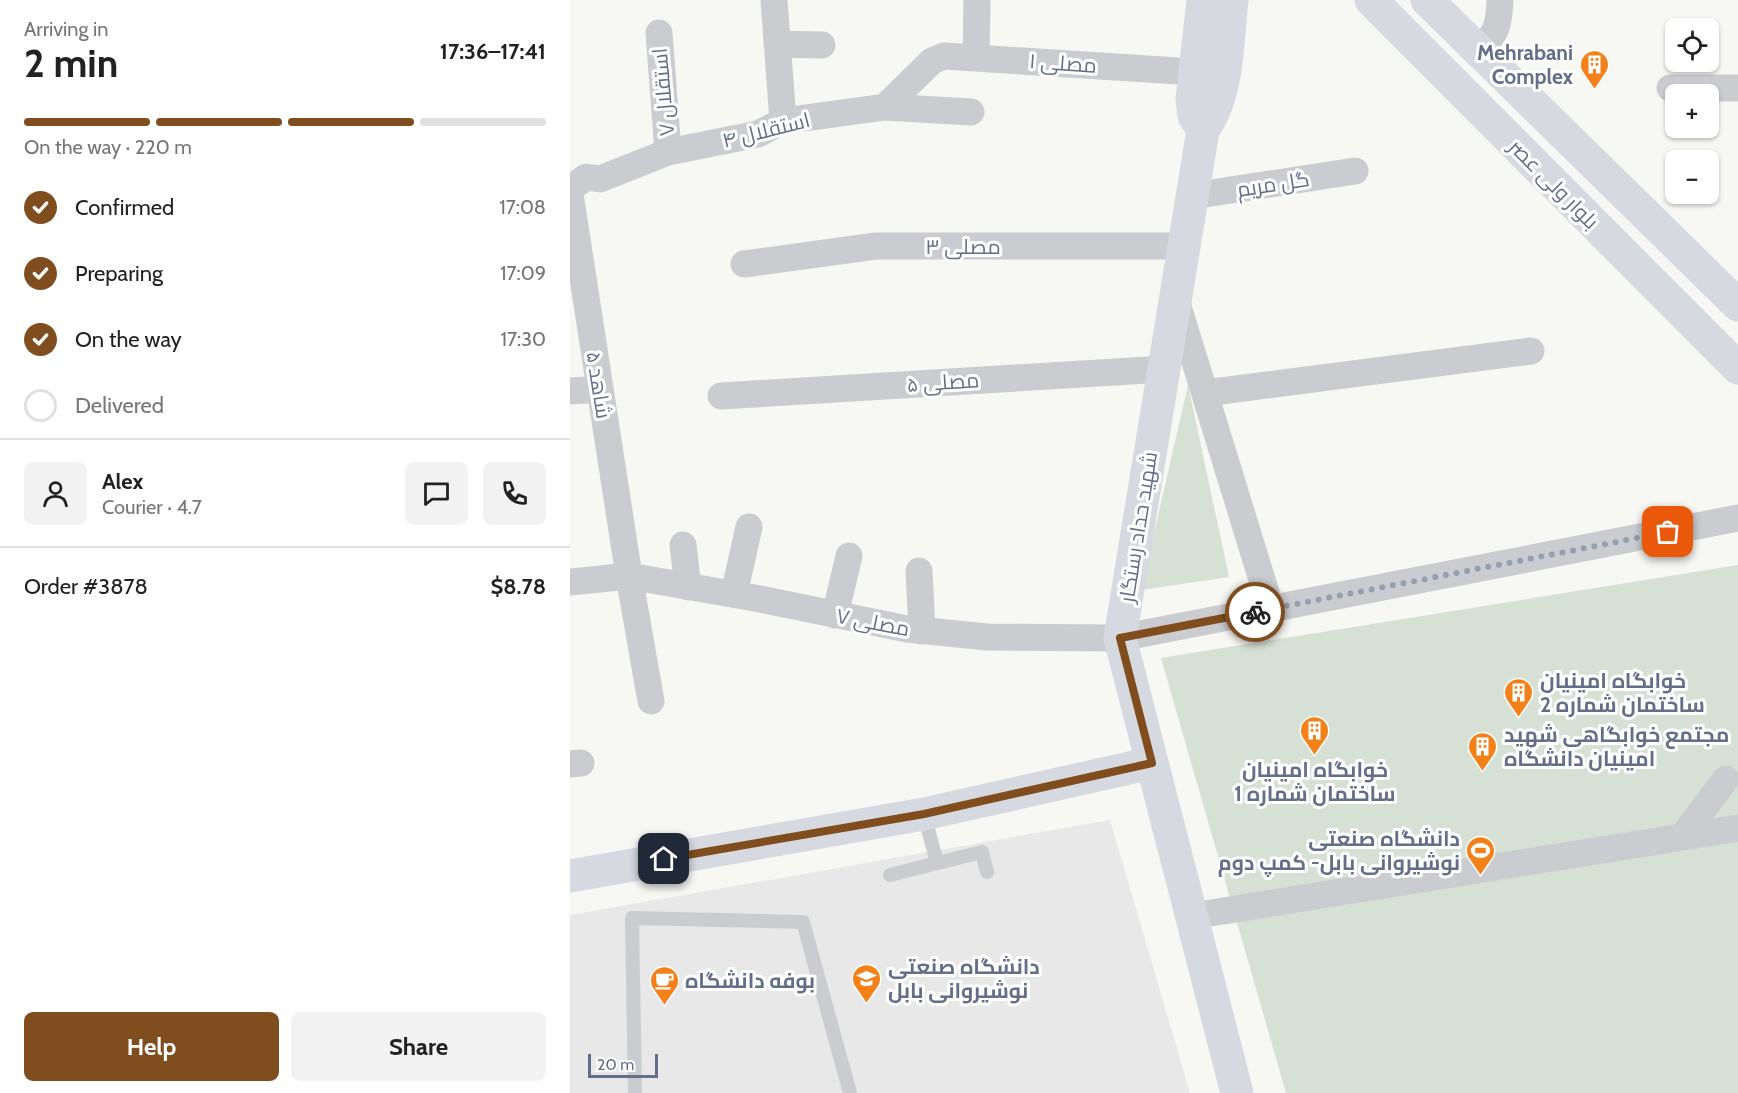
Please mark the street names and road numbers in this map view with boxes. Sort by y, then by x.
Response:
street label: استقلال ۷ [647,47,680,137]
street label: مصلی ۱ [1028,48,1098,79]
street label: استقلال ۴ [720,107,813,154]
street label: بلوار ولی عصر [1503,133,1604,235]
street label: گل مریم [1235,166,1311,204]
street label: مصلی ۳ [925,234,1001,260]
street label: شاهد ۵ [581,350,617,420]
street label: مصلی ۵ [906,367,980,398]
street label: شهید حداد رستگار [1114,450,1163,605]
street label: مصلی ۷ [834,603,912,642]

